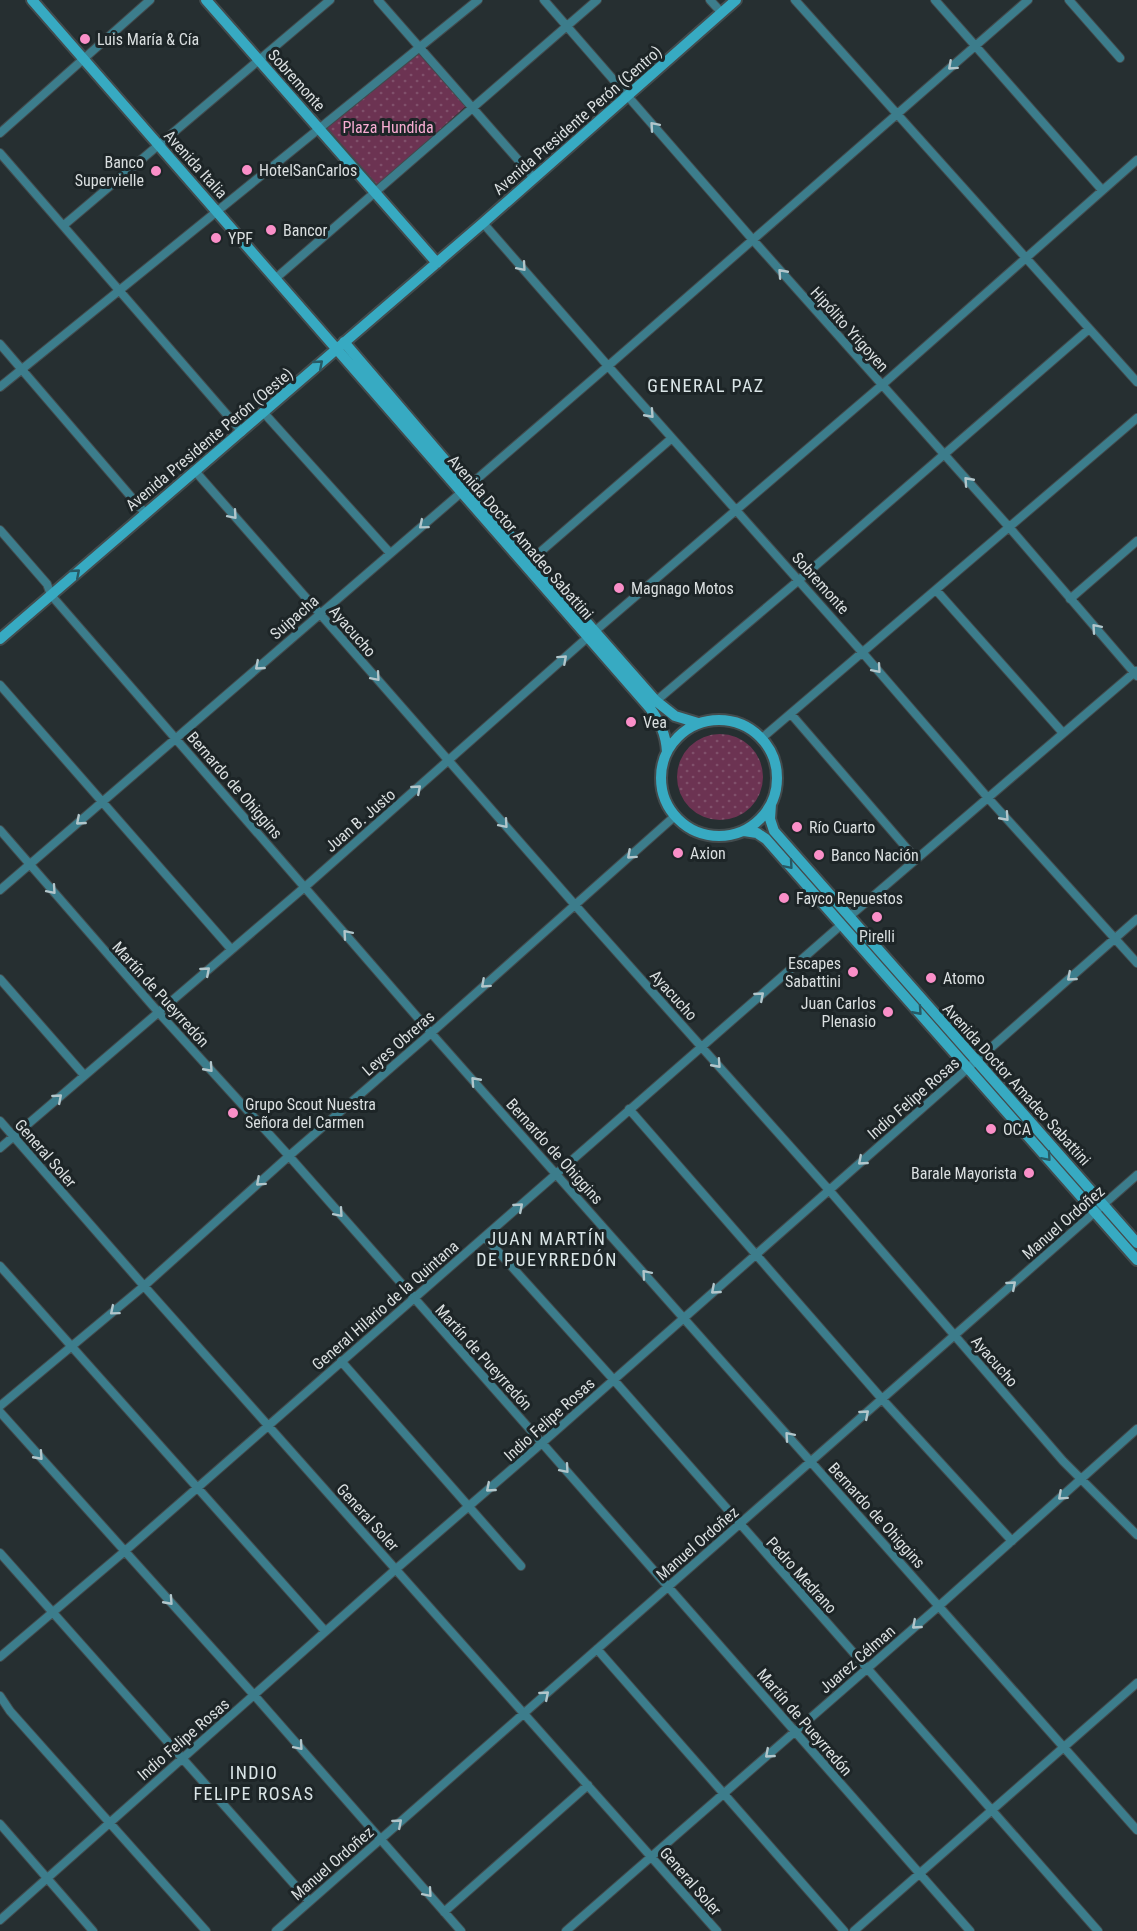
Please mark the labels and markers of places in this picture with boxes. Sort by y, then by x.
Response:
place label: Luis María & Cía [97,30,199,49]
marker: Luis María & Cía [78,32,92,46]
place label: Banco Supervielle [75,153,144,190]
place label: HotelSanCarlos [259,161,357,180]
marker: HotelSanCarlos [240,163,254,177]
marker: Banco Supervielle [149,164,163,178]
place label: Bancor [283,221,328,240]
marker: Bancor [264,223,278,237]
place label: YPF [228,229,253,248]
marker: YPF [209,231,223,245]
place label: Magnago Motos [631,579,734,598]
marker: Magnago Motos [612,581,626,595]
place label: Vea [643,713,667,732]
marker: Vea [624,715,638,729]
place label: Río Cuarto [809,818,875,837]
marker: Río Cuarto [790,820,804,834]
place label: Axion [690,844,726,863]
marker: Axion [671,846,685,860]
place label: Banco Nación [831,846,919,865]
marker: Banco Nación [812,848,826,862]
place label: Fayco Repuestos [796,889,903,908]
marker: Fayco Repuestos [777,891,791,905]
marker: Pirelli [870,910,884,924]
place label: Pirelli [859,927,895,946]
place label: Escapes Sabattini [785,954,841,991]
marker: Escapes Sabattini [846,965,860,979]
place label: Atomo [943,969,985,988]
marker: Atomo [924,971,938,985]
place label: Juan Carlos Plenasio [801,994,876,1031]
marker: Juan Carlos Plenasio [881,1005,895,1019]
place label: Grupo Scout Nuestra Señora del Carmen [245,1095,376,1132]
marker: Grupo Scout Nuestra Señora del Carmen [226,1106,240,1120]
place label: OCA [1003,1120,1031,1139]
marker: OCA [984,1122,998,1136]
place label: Barale Mayorista [911,1164,1017,1183]
marker: Barale Mayorista [1022,1166,1036,1180]

